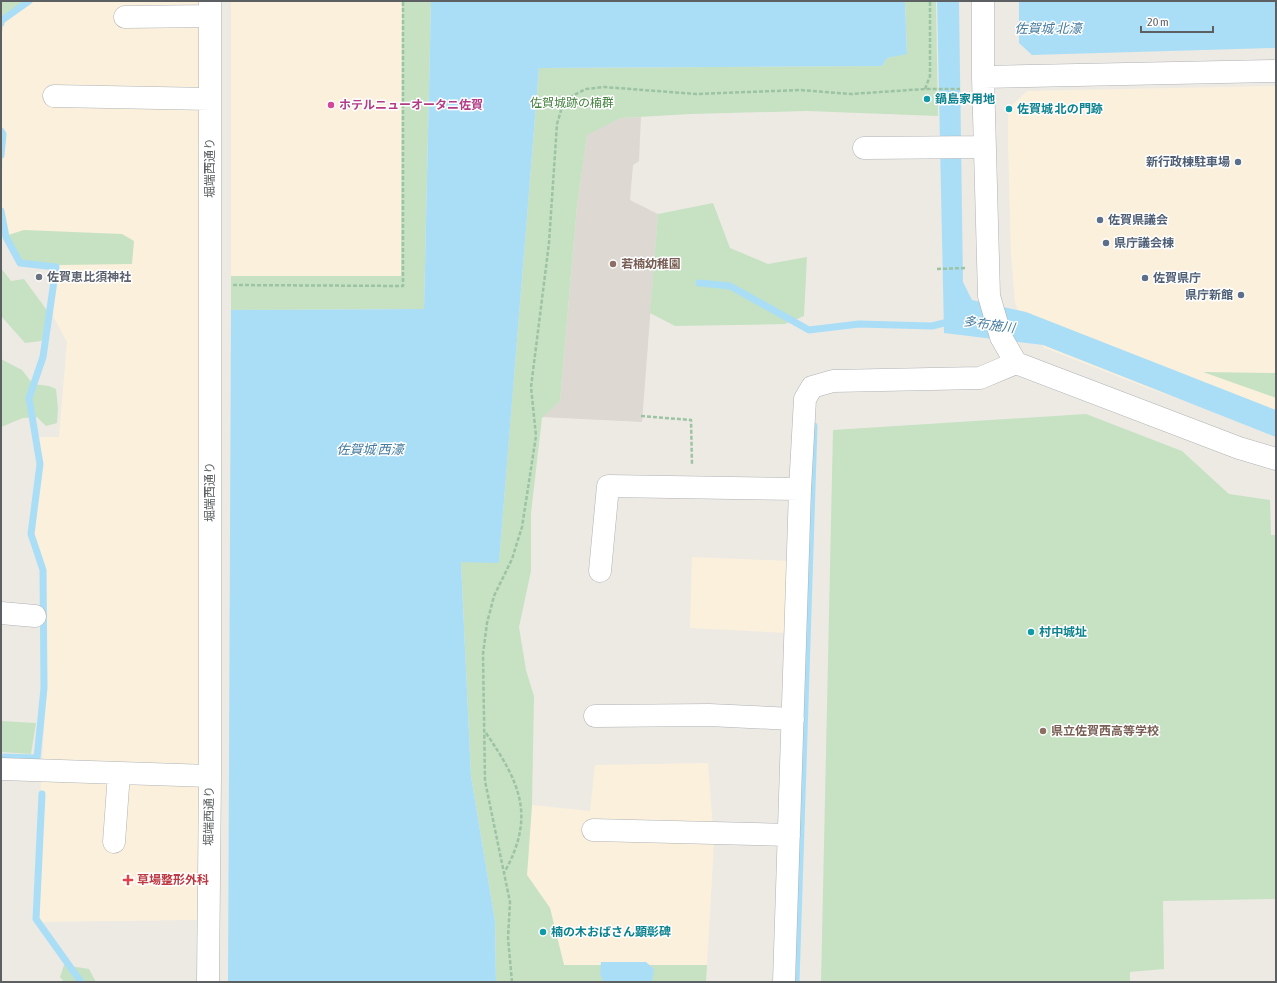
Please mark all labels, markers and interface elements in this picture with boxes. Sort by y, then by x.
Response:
scale bar [1141,8,1213,34]
text: 20 m [1147,15,1169,29]
water label: 佐賀城 北濠 [1015,21,1083,36]
place label: 鍋島家用地 [935,92,995,106]
marker: 鍋島家用地 [922,94,932,104]
park label: 佐賀城跡の楠群 [530,96,614,110]
place label: ホテルニューオータニ佐賀 [339,98,483,112]
marker: ホテルニューオータニ佐賀 [326,100,336,110]
place label: 佐賀城 北の門跡 [1017,102,1103,116]
marker: 佐賀城 北の門跡 [1004,104,1014,114]
street label: 堀端西通り [203,138,217,198]
place label: 新行政棟駐車場 [1146,155,1230,169]
marker: 新行政棟駐車場 [1233,157,1243,167]
place label: 佐賀県議会 [1108,213,1168,227]
marker: 佐賀県議会 [1095,215,1105,225]
place label: 県庁議会棟 [1114,236,1174,250]
marker: 県庁議会棟 [1101,238,1111,248]
place label: 若楠幼稚園 [621,257,681,271]
marker: 若楠幼稚園 [608,259,618,269]
place label: 佐賀恵比須神社 [47,270,131,284]
place label: 佐賀県庁 [1153,271,1201,285]
marker: 佐賀恵比須神社 [34,272,44,282]
marker: 佐賀県庁 [1140,273,1150,283]
place label: 県庁新館 [1185,288,1233,302]
marker: 県庁新館 [1236,290,1246,300]
water label: 多布施川 [962,313,1018,336]
water label: 佐賀城 西濠 [337,442,405,457]
street label: 堀端西通り [203,462,217,522]
place label: 村中城址 [1039,625,1087,639]
marker: 村中城址 [1026,627,1036,637]
place label: 県立佐賀西高等学校 [1051,724,1159,738]
marker: 県立佐賀西高等学校 [1038,726,1048,736]
street label: 堀端西通り [201,786,217,846]
place label: 草場整形外科 [137,873,209,887]
marker: 草場整形外科 [122,874,134,886]
place label: 楠の木おばさん顕彰碑 [551,925,671,939]
marker: 楠の木おばさん顕彰碑 [538,927,548,937]

